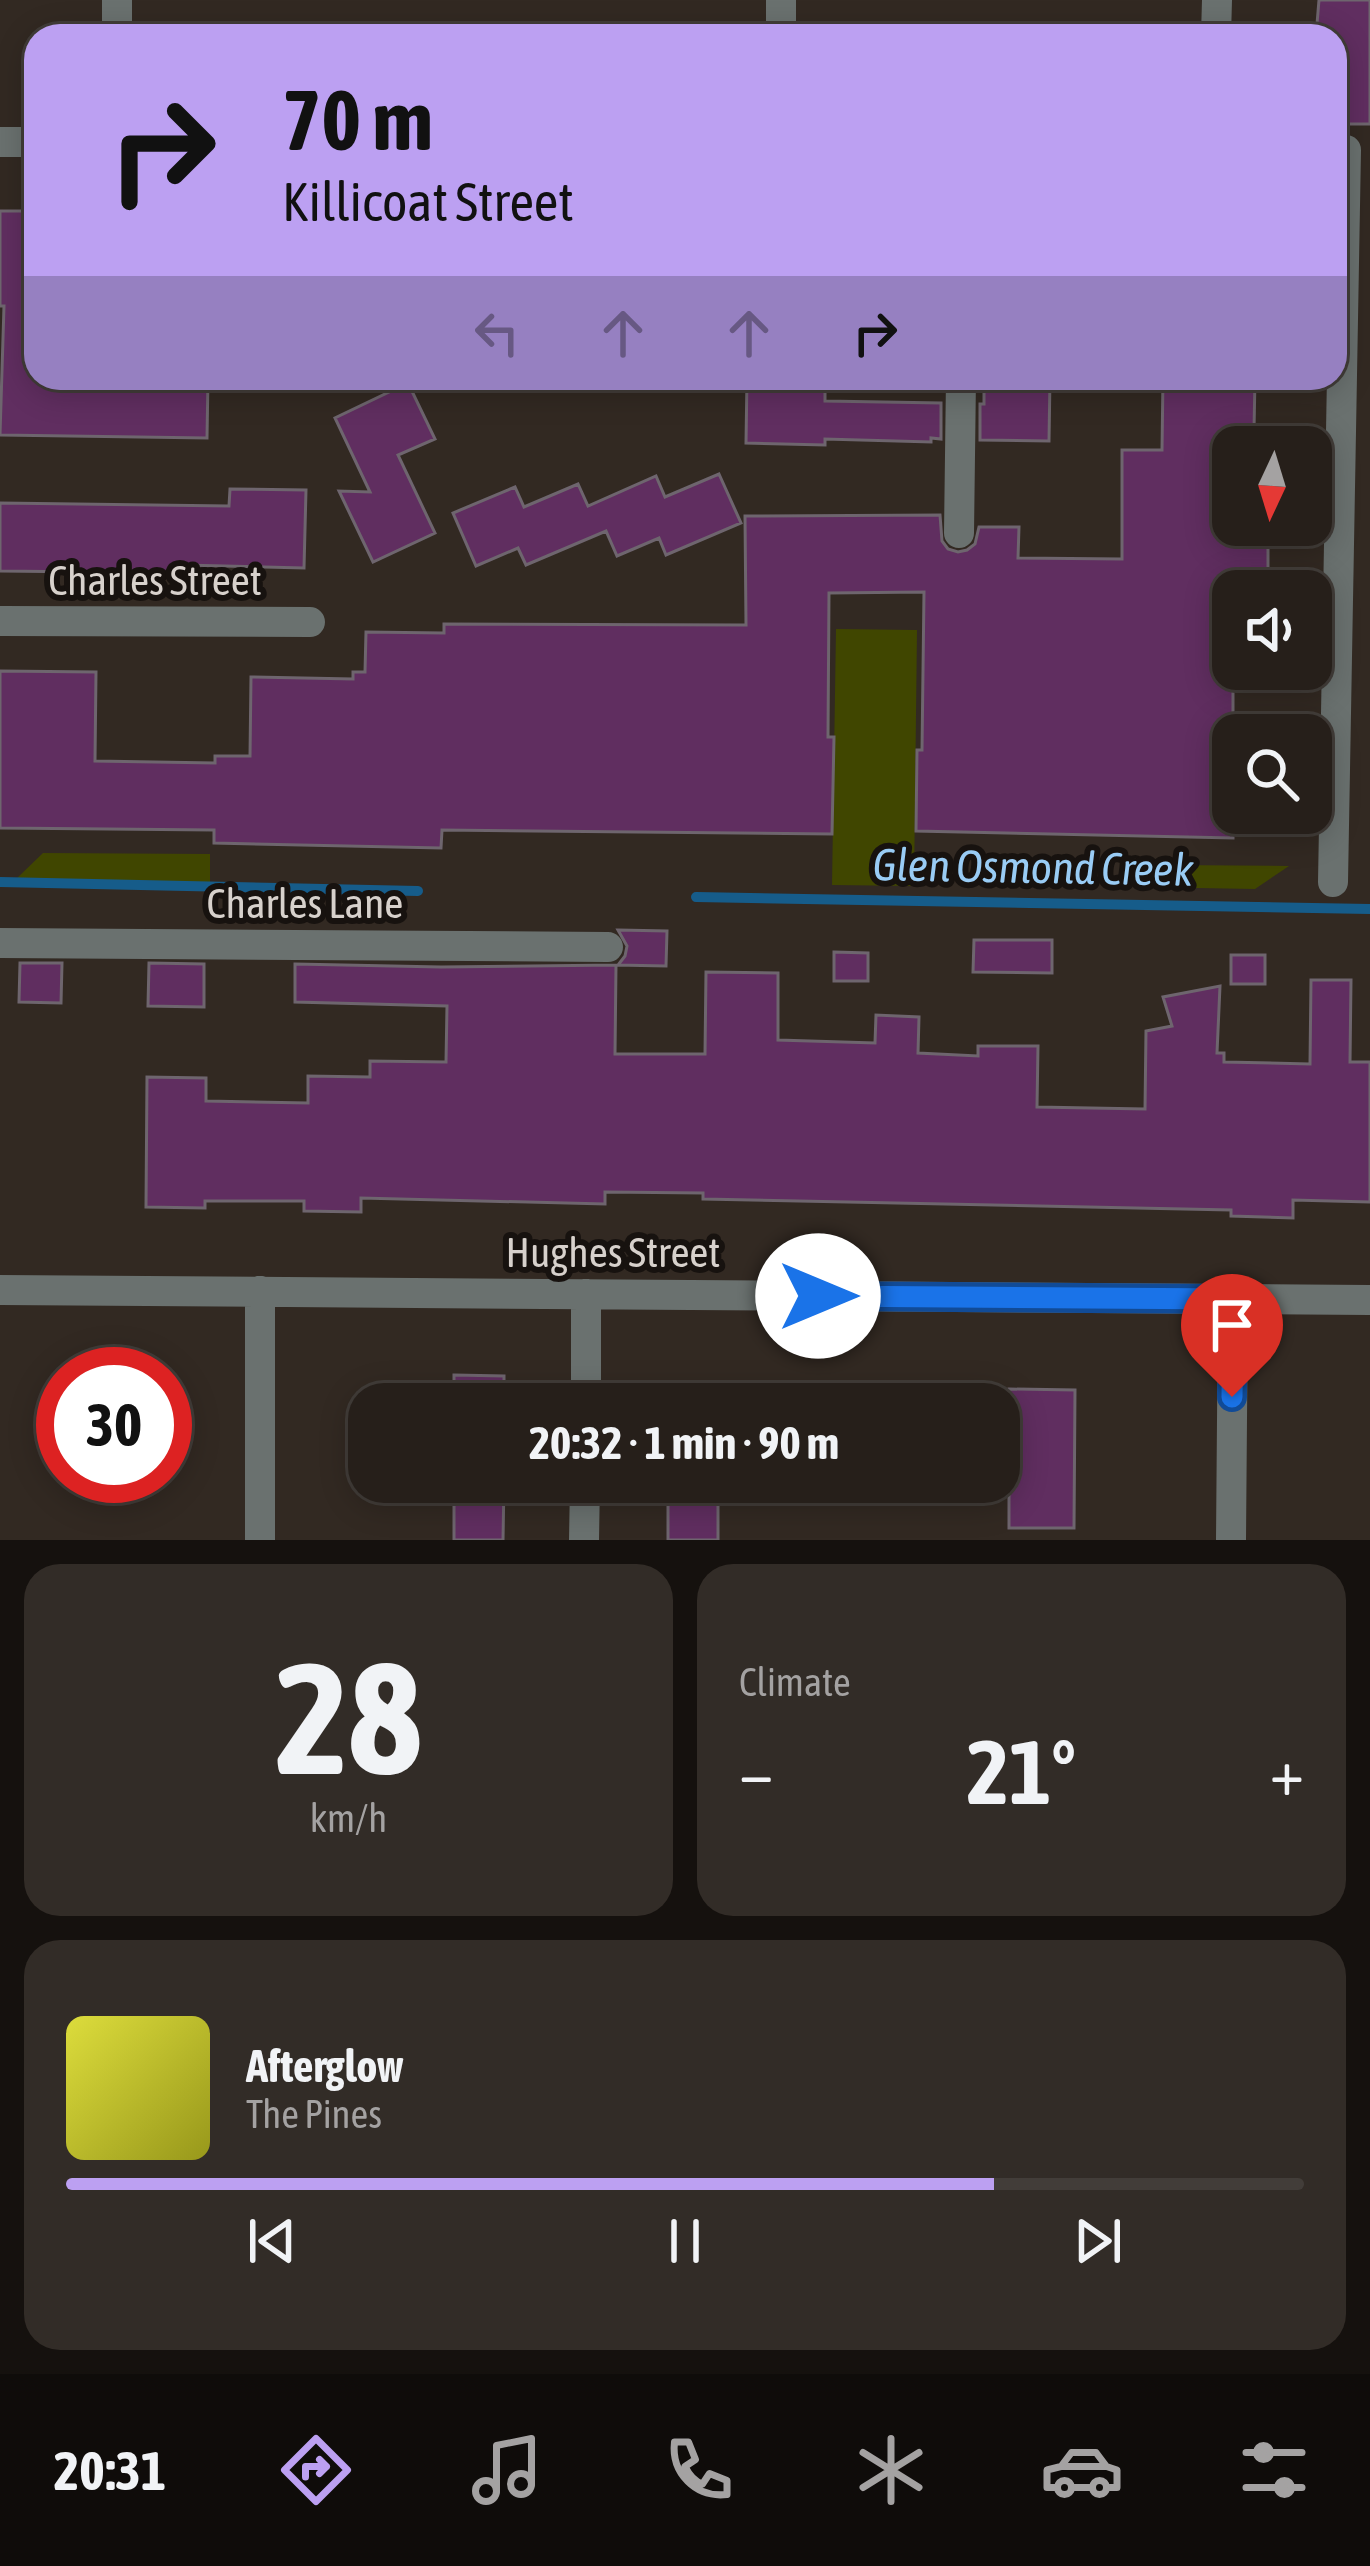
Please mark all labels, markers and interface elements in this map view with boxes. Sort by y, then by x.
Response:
icon: right [84,72,240,228]
text: 70 m [282,72,433,168]
text: Killicoat Street [282,171,574,232]
icon: left [464,300,530,366]
icon: ahead [590,300,656,366]
icon: ahead [716,300,782,366]
icon: right [842,300,908,366]
north arrow [1212,426,1332,546]
map controls [1212,426,1332,834]
street label: Charles Street [48,556,262,604]
button: sound [1212,570,1332,690]
button: search [1212,714,1332,834]
water label: Glen Osmond Creek [872,838,1195,896]
street label: Charles Lane [207,879,403,927]
street label: Hughes Street [506,1228,720,1276]
position arrow [755,1233,881,1359]
pin [1181,1274,1283,1397]
icon: arrive [1199,1292,1265,1358]
speed limit sign: 30 [36,1347,192,1503]
text: 20:32 · 1 min · 90 m [529,1417,839,1469]
text: 28 [275,1628,422,1807]
text: Climate [739,1660,851,1704]
text: 21° [967,1720,1076,1823]
text: − [739,1733,773,1809]
text: + [1270,1733,1304,1809]
text: km/h [310,1796,387,1840]
text: Afterglow [246,2040,404,2092]
text: The Pines [246,2092,382,2136]
icon: previous [239,2208,305,2274]
icon: pause [652,2208,718,2274]
icon: next [1065,2208,1131,2274]
icon: directions [274,2428,358,2512]
icon: music [465,2428,549,2512]
icon: phone [657,2428,741,2512]
icon: climate [849,2428,933,2512]
icon: car [1040,2428,1124,2512]
icon: filters [1232,2428,1316,2512]
text: 20:31 [54,2440,166,2501]

